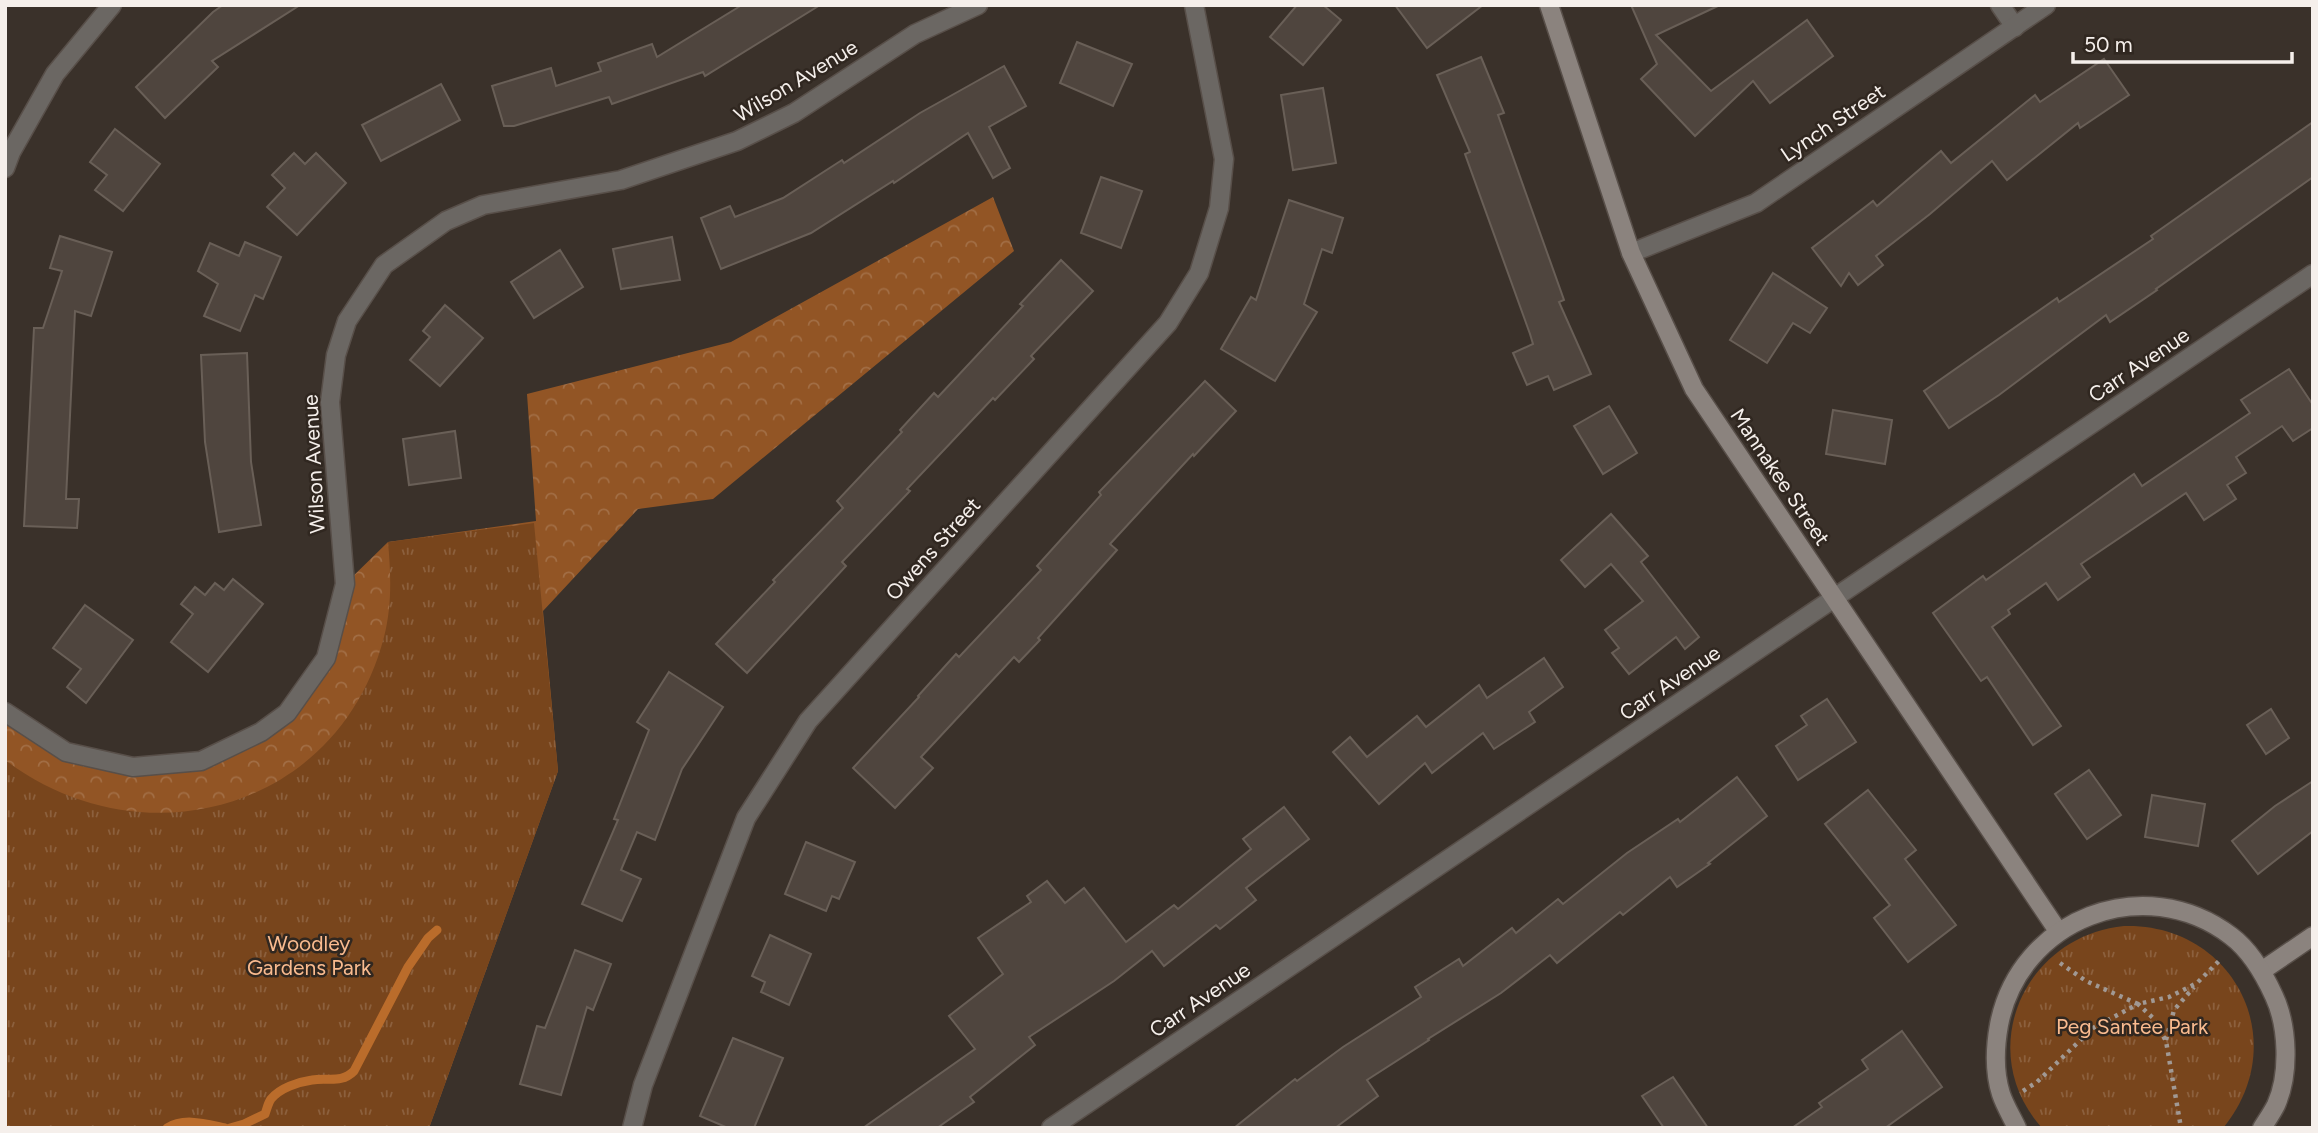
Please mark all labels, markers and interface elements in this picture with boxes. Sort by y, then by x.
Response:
scale bar [2073,21,2292,65]
text: 50 m [2084,32,2133,57]
street label: Wilson Avenue [729,34,862,127]
street label: Lynch Street [1776,78,1890,167]
street label: Carr Avenue [2084,322,2194,407]
street label: Wilson Avenue [297,394,330,534]
street label: Mannakee Street [1725,404,1835,550]
street label: Owens Street [880,492,985,605]
street label: Carr Avenue [1615,640,1725,725]
park label: Woodley Gardens Park [247,931,372,980]
street label: Carr Avenue [1145,957,1255,1042]
park label: Peg Santee Park [2056,1014,2209,1039]

